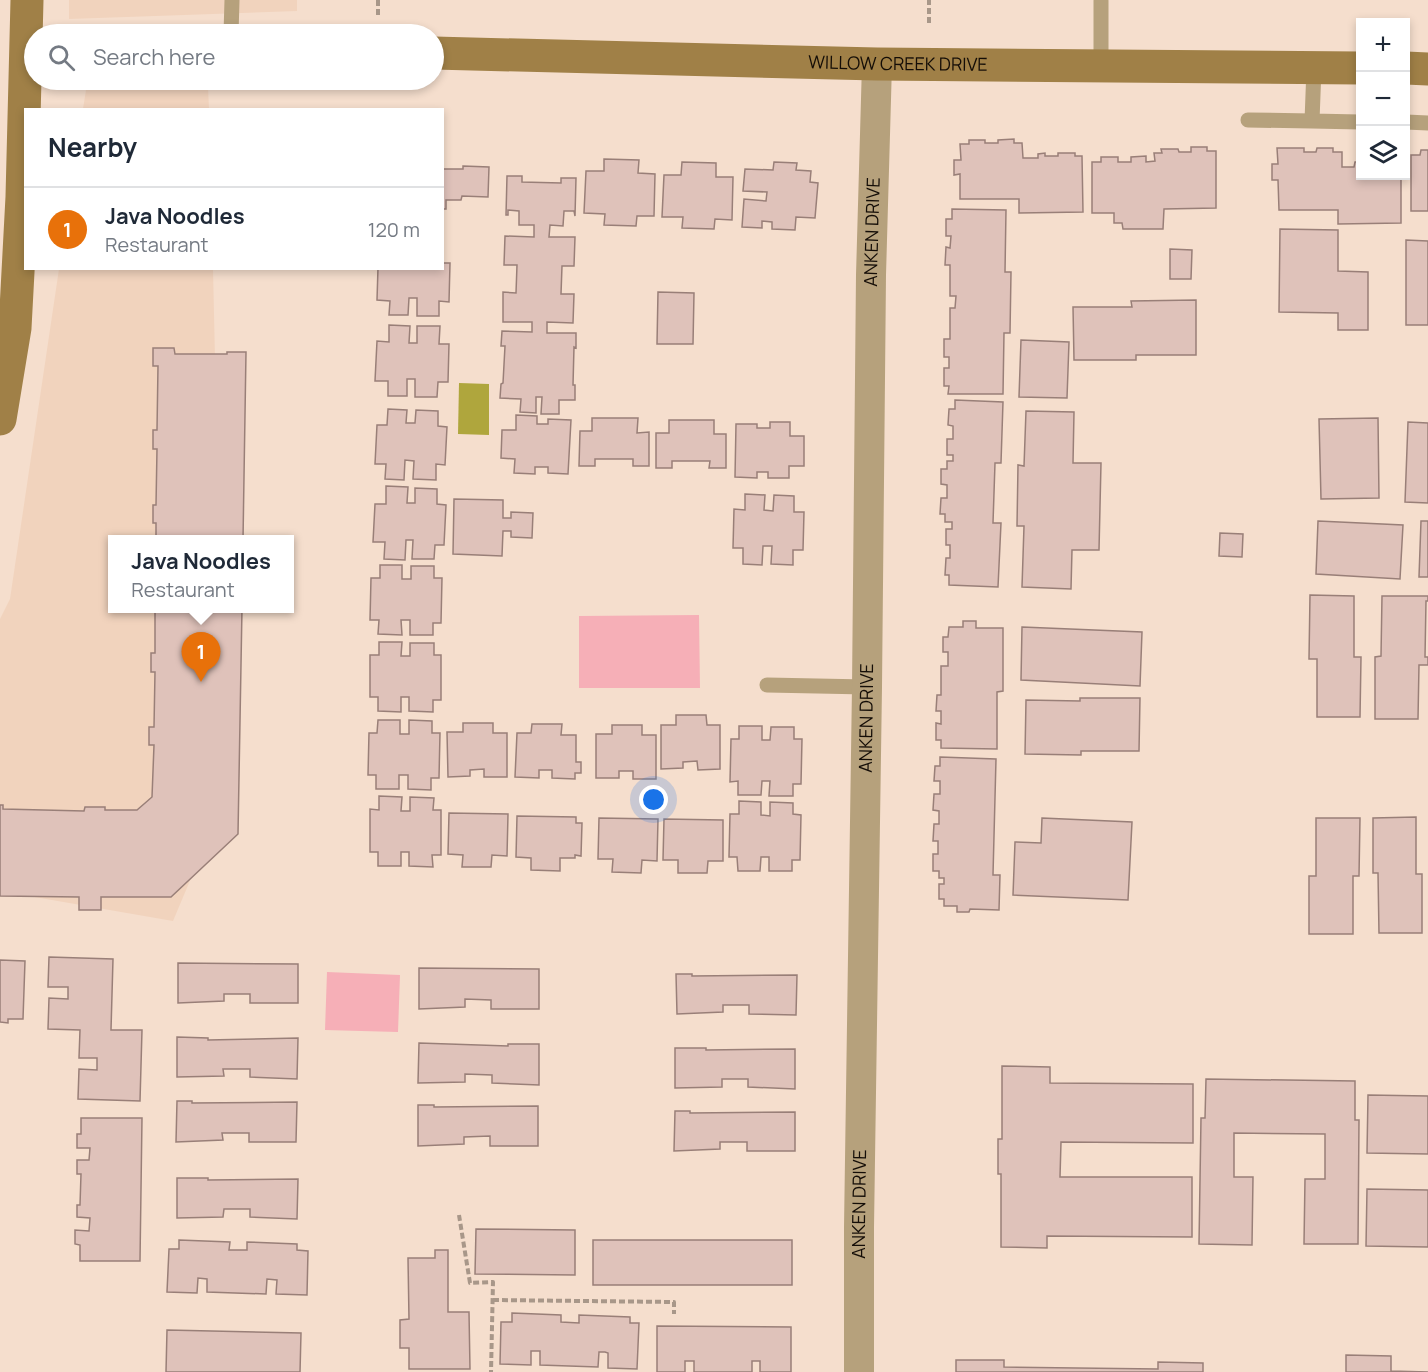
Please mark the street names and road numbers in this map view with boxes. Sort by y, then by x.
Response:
street label: WILLOW CREEK DRIVE [808,49,988,76]
street label: ANKEN DRIVE [858,177,885,287]
street label: ANKEN DRIVE [853,663,878,773]
street label: ANKEN DRIVE [846,1149,871,1259]

